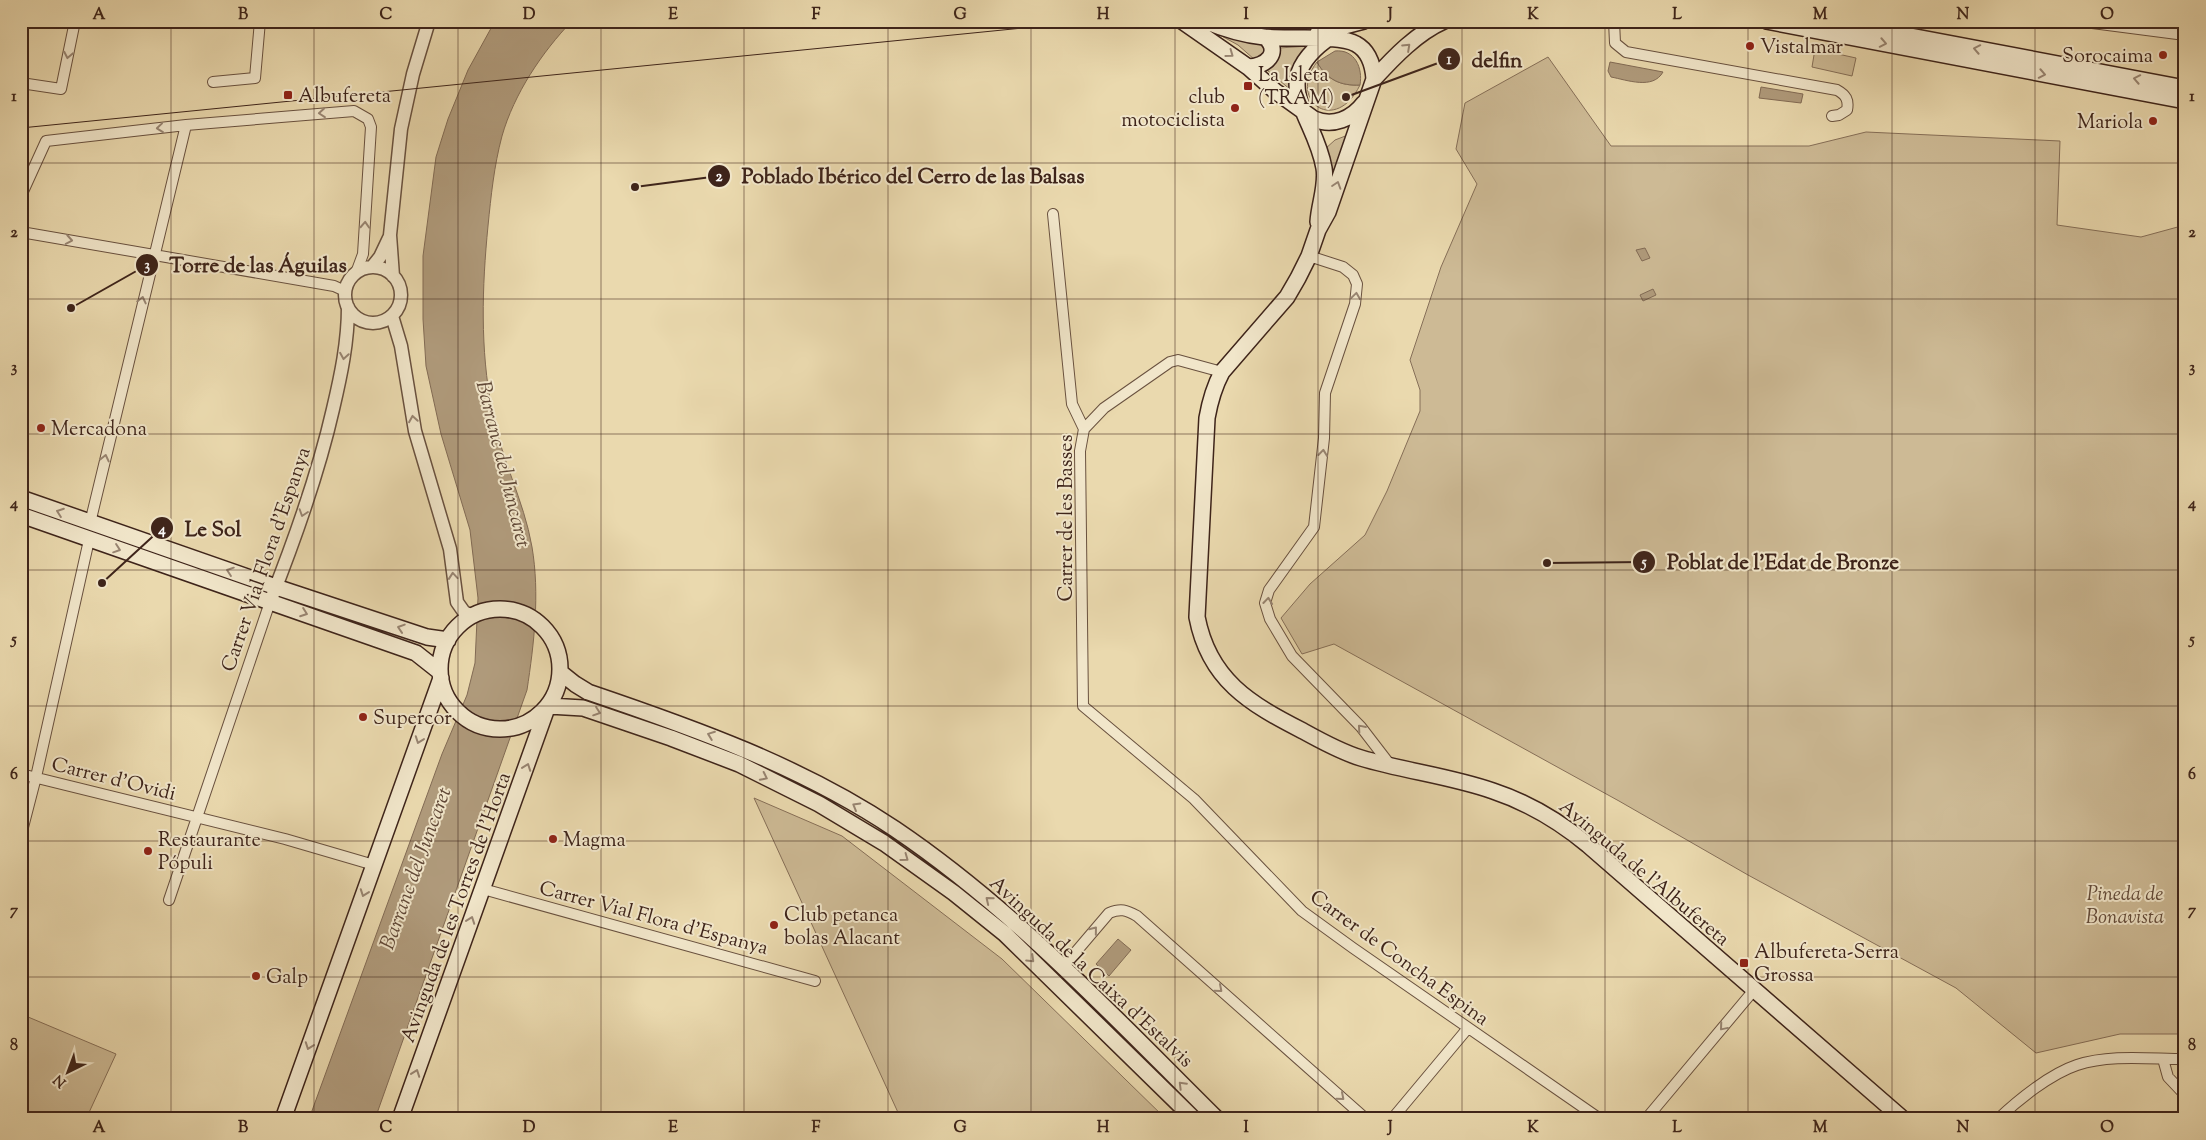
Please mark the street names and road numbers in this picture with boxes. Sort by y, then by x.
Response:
street label: Carrer de les Basses [1053,434,1082,602]
street label: Carrer Vial Flora d'Espanya [215,444,319,676]
street label: Carrer d'Ovidi [48,751,179,810]
street label: Avinguda de les Torres de l'Horta [395,769,520,1047]
street label: Avinguda de l'Albufereta [1552,794,1735,954]
street label: Avinguda de la Caixa d'Estalvis [982,870,1199,1075]
street label: Carrer Vial Flora d'Espanya [536,875,771,964]
street label: Carrer de Concha Espina [1303,884,1494,1034]

